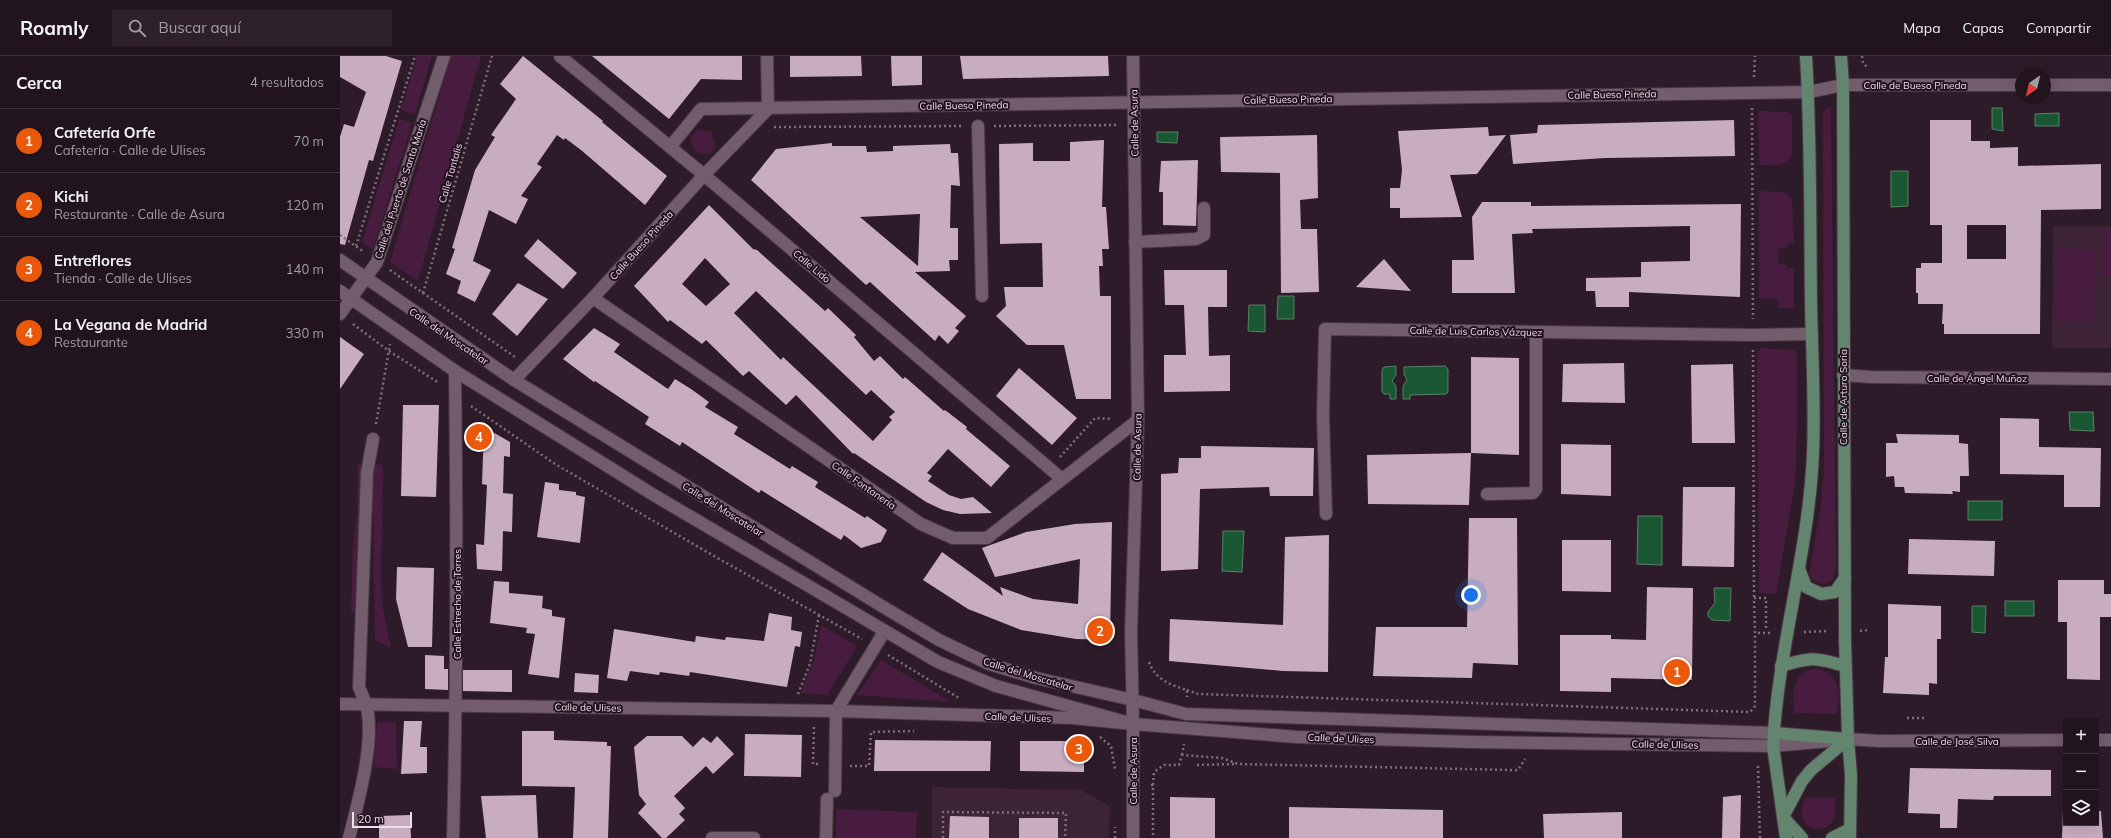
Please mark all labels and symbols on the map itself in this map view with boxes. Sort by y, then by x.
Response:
north arrow [2015,68,2051,104]
street label: Calle de Bueso Pineda [1863,79,1967,92]
street label: Calle Bueso Pineda [1567,87,1657,102]
street label: Calle de Asura [1127,89,1142,157]
street label: Calle Bueso Pineda [1243,92,1333,107]
street label: Calle Bueso Pineda [919,98,1009,113]
street label: Calle del Puerto de Santa María [372,118,429,261]
street label: Calle Tantalis [436,142,465,205]
street label: Calle Bueso Pineda [607,208,676,283]
street label: Calle Lido [790,247,833,286]
street label: Calle del Moscatelar [407,305,491,368]
street label: Calle de Luis Carlos Vázquez [1409,324,1543,339]
street label: Calle de Arturo Soria [1837,349,1850,445]
street label: Calle de Ángel Muñoz [1927,372,2027,385]
street label: Calle de Asura [1130,413,1145,481]
pin: 4 [466,422,492,452]
street label: Calle Fontanería [829,458,898,512]
street label: Calle del Moscatelar [680,479,766,540]
street label: Calle Estrecho de Torres [451,549,464,659]
your location [1461,585,1481,605]
pin: 2 [1087,616,1113,646]
street label: Calle del Moscatelar [981,655,1075,694]
pin: 1 [1664,657,1690,687]
street label: Calle de Ulises [554,700,622,715]
street label: Calle de Ulises [984,710,1052,725]
street label: Calle de Ulises [1307,731,1375,746]
pin: 3 [1066,734,1092,764]
street label: Calle de José Silva [1915,735,1999,748]
street label: Calle de Asura [1127,737,1140,805]
street label: Calle de Ulises [1631,737,1699,752]
scale bar [352,810,412,829]

